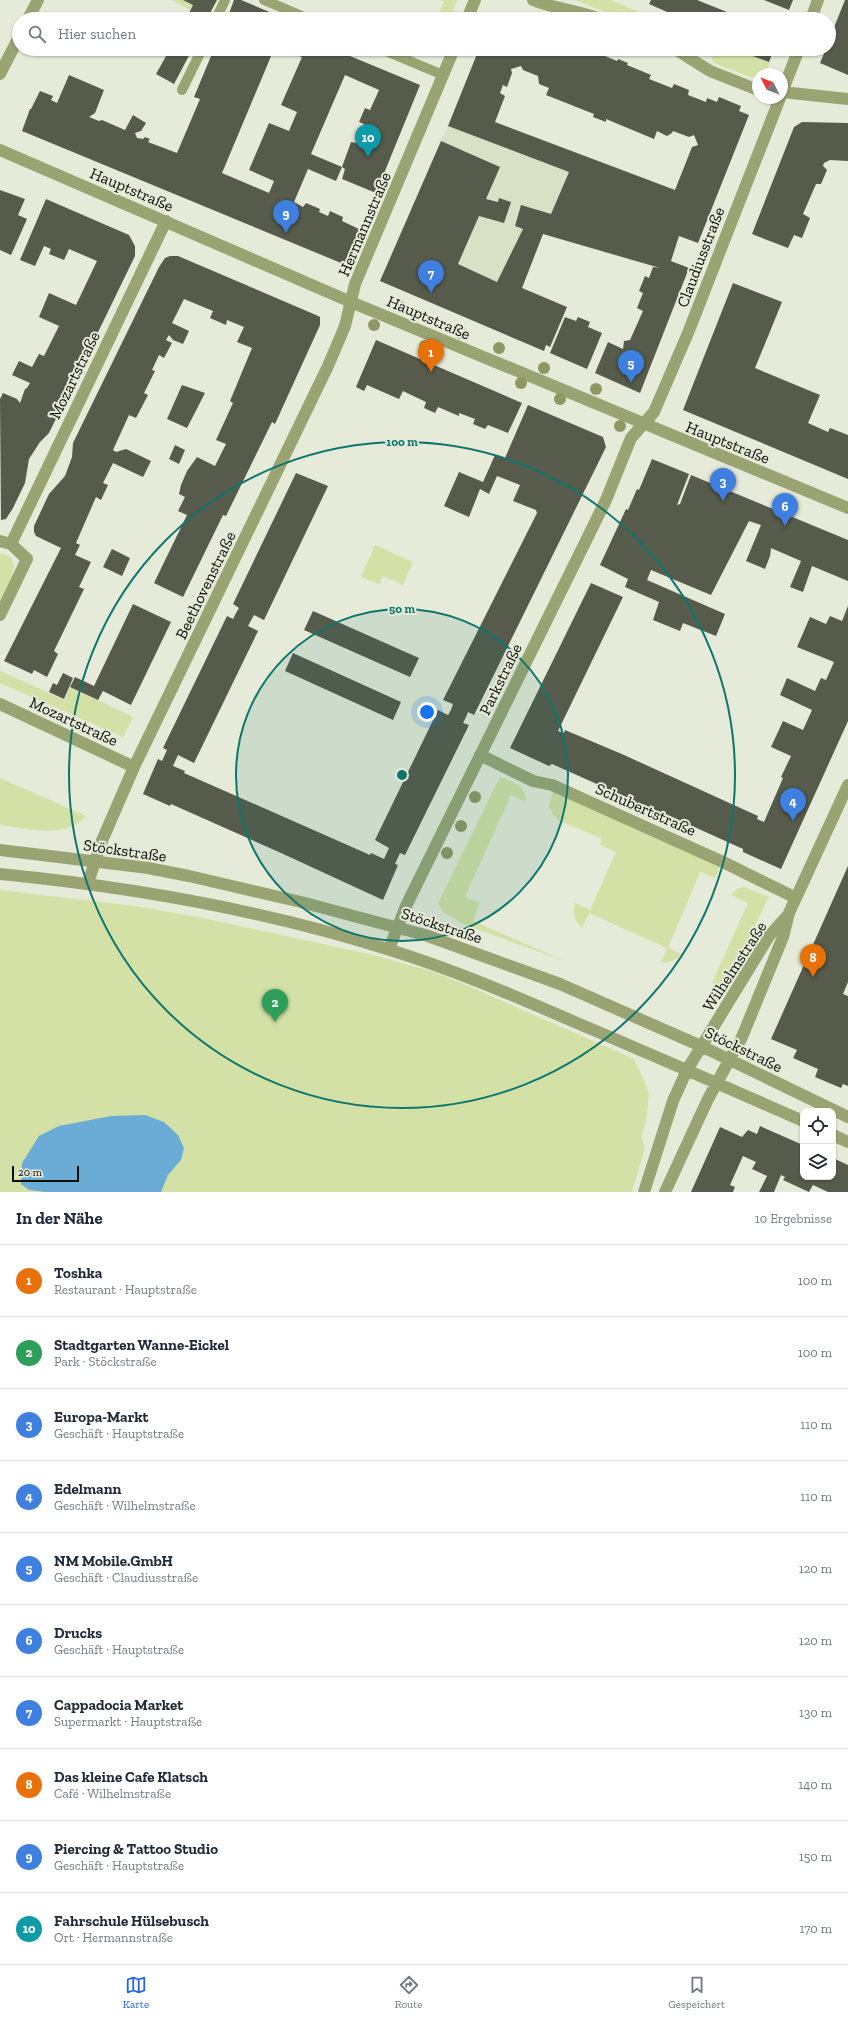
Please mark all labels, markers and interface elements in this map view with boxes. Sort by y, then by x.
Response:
search box [12,12,836,56]
icon: search [26,23,48,45]
text: Hier suchen [58,25,136,43]
north arrow [752,68,788,104]
pin: 10 [355,124,381,157]
street label: Hauptstraße [87,163,176,216]
street label: Hermannstraße [334,169,395,279]
pin: 9 [273,200,299,233]
street label: Claudiusstraße [673,204,728,310]
pin: 7 [418,260,444,293]
street label: Hauptstraße [384,291,473,344]
street label: Mozartstraße [45,328,104,422]
pin: 1 [418,339,444,372]
pin: 5 [618,350,644,383]
street label: Hauptstraße [683,417,773,468]
text: 100 m [386,435,418,449]
pin: 3 [710,468,736,501]
pin: 6 [772,493,798,526]
street label: Beethovenstraße [171,528,240,642]
text: 50 m [389,602,415,616]
street label: Parkstraße [475,640,526,718]
street label: Mozartstraße [27,693,121,750]
your location [417,702,437,722]
centre of rings [395,768,409,782]
street label: Schubertstraße [593,779,699,840]
pin: 4 [780,788,806,821]
street label: Stöckstraße [82,835,168,866]
street label: Stöckstraße [399,904,485,947]
street label: Wilhelmstraße [698,918,771,1015]
pin: 8 [800,944,826,977]
pin: 2 [262,989,288,1022]
street label: Stöckstraße [702,1023,786,1076]
map controls [800,1108,836,1180]
button: locate [800,1108,836,1144]
button: layers [800,1144,836,1180]
scale bar [12,1164,79,1183]
text: 20 m [18,1166,42,1179]
text: In der Nähe [16,1208,103,1228]
text: 10 Ergebnisse [755,1211,832,1226]
text: Toshka [54,1264,102,1282]
text: 1 [26,1273,32,1288]
text: 100 m [798,1273,832,1288]
text: Restaurant · Hauptstraße [54,1282,197,1297]
text: Stadtgarten Wanne-Eickel [54,1336,229,1354]
text: 2 [26,1345,32,1360]
text: 100 m [798,1345,832,1360]
text: Park · Stöckstraße [54,1354,157,1369]
text: Europa-Markt [54,1408,148,1426]
text: 3 [26,1417,32,1432]
text: 110 m [800,1417,832,1432]
text: Geschäft · Hauptstraße [54,1426,184,1441]
text: Edelmann [54,1480,122,1498]
text: 4 [25,1489,33,1504]
text: 110 m [800,1489,832,1504]
text: Geschäft · Wilhelmstraße [54,1498,196,1513]
text: NM Mobile.GmbH [54,1552,173,1570]
text: 5 [26,1561,32,1576]
text: 120 m [799,1561,832,1576]
text: Geschäft · Claudiusstraße [54,1570,198,1585]
text: Drucks [54,1624,102,1642]
text: 6 [26,1633,32,1648]
text: 120 m [799,1633,832,1648]
text: Geschäft · Hauptstraße [54,1642,184,1657]
text: Cappadocia Market [54,1696,183,1714]
text: 7 [26,1705,32,1720]
text: 130 m [799,1705,832,1720]
text: Supermarkt · Hauptstraße [54,1714,202,1729]
text: Das kleine Cafe Klatsch [54,1768,208,1786]
text: 8 [25,1777,33,1792]
text: 140 m [798,1777,832,1792]
text: Café · Wilhelmstraße [54,1786,171,1801]
text: Piercing & Tattoo Studio [54,1840,218,1858]
text: 9 [26,1849,32,1864]
text: 150 m [799,1849,832,1864]
text: Geschäft · Hauptstraße [54,1858,184,1873]
text: Fahrschule Hülsebusch [54,1912,209,1930]
text: 10 [23,1921,35,1936]
text: 170 m [799,1921,832,1936]
text: Ort · Hermannstraße [54,1930,173,1945]
tab: Karte [123,1974,149,2011]
tab: Route [395,1974,422,2011]
tab: Gespeichert [668,1974,725,2011]

